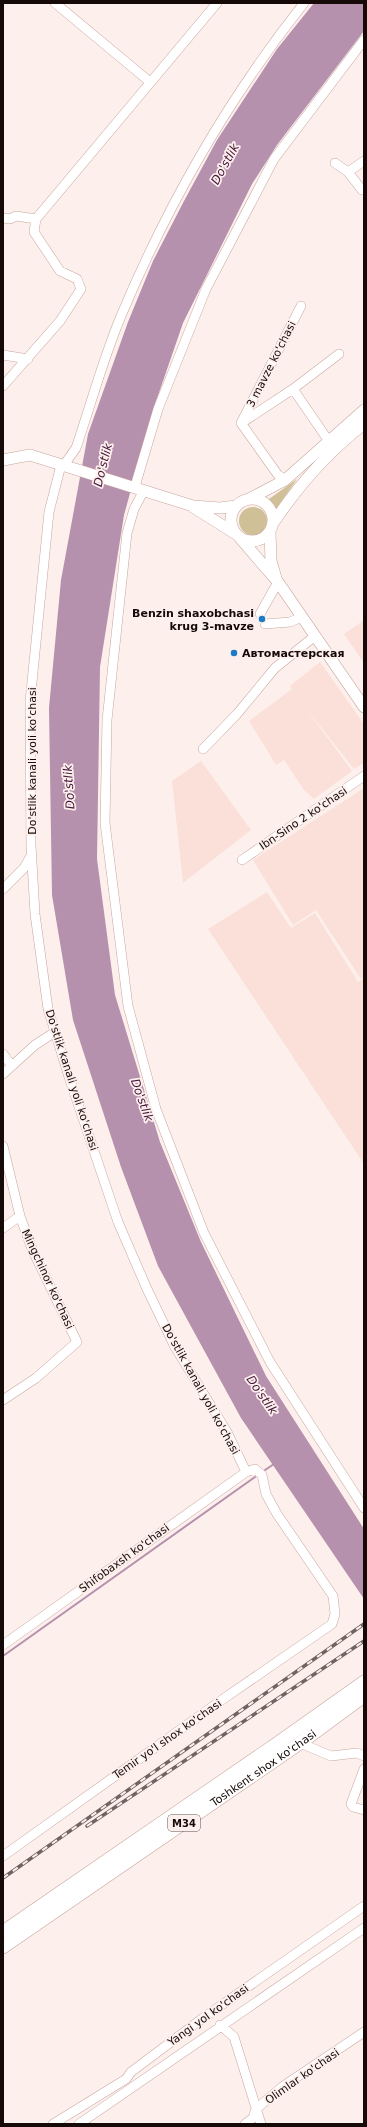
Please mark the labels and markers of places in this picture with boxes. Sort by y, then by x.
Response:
place label: Benzin shaxobchasi krug 3-mavze [132,607,254,633]
marker: Benzin shaxobchasi krug 3-mavze [257,614,267,624]
place label: Автомастерская [242,647,345,660]
marker: Автомастерская [229,648,239,658]

